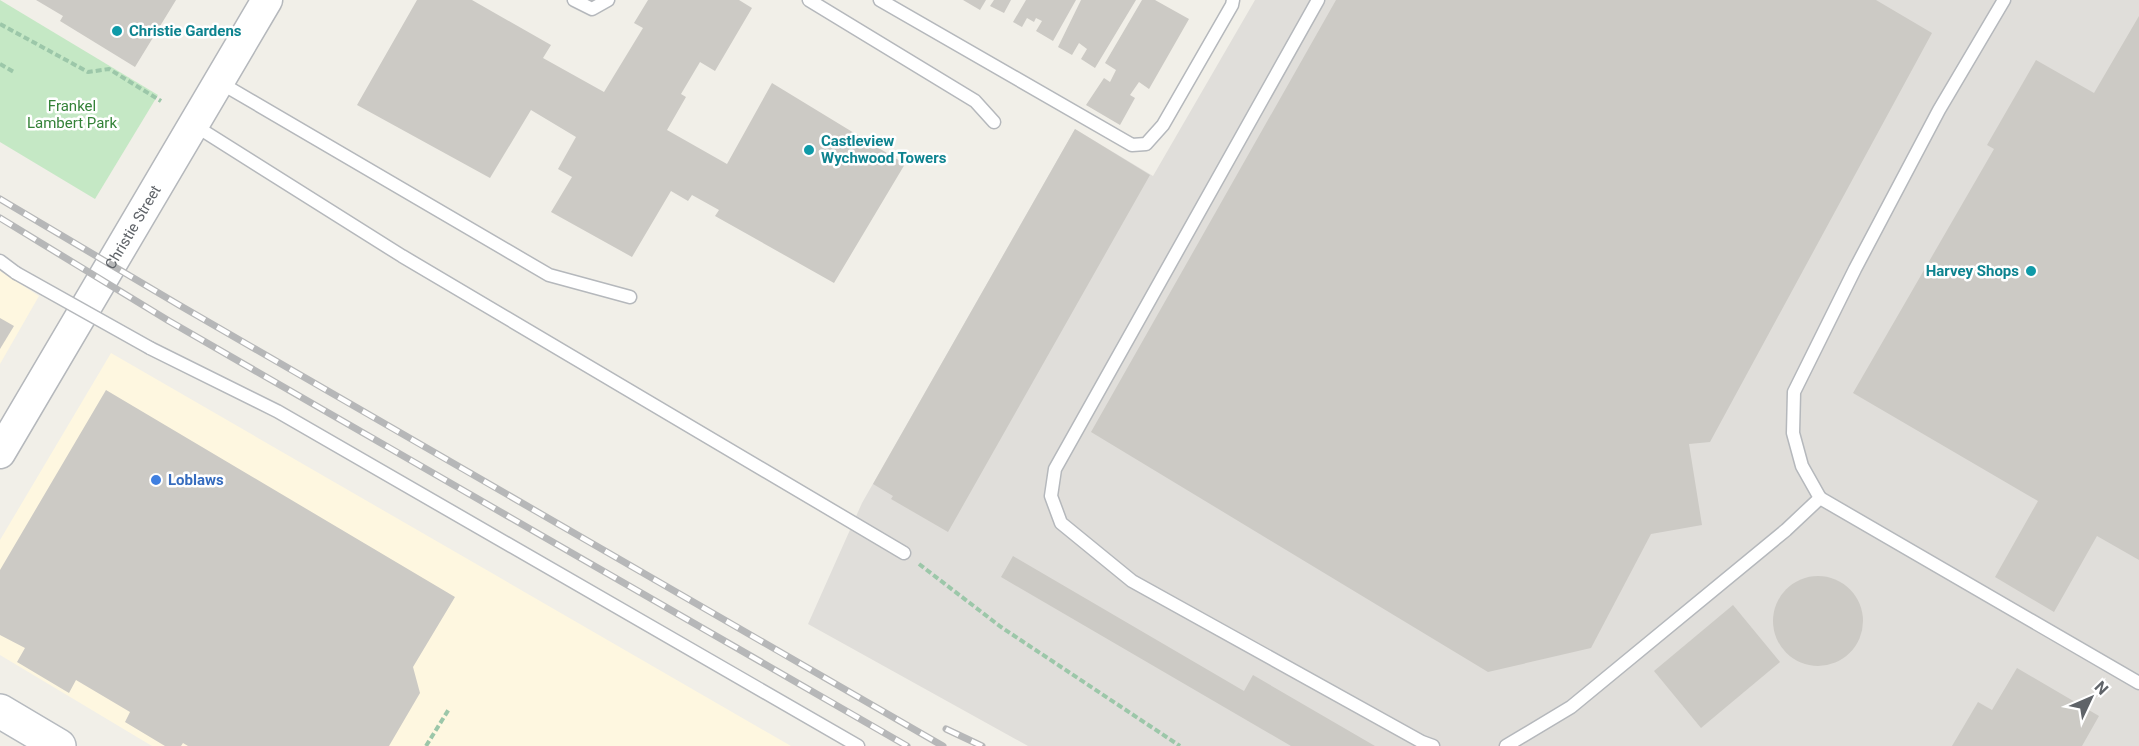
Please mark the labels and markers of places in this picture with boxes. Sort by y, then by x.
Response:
place label: Christie Gardens [129,22,242,40]
marker: Christie Gardens [110,24,124,38]
place label: Castleview Wychwood Towers [821,132,947,167]
marker: Castleview Wychwood Towers [802,143,816,157]
place label: Harvey Shops [1926,262,2019,280]
marker: Harvey Shops [2024,264,2038,278]
place label: Loblaws [168,471,224,489]
marker: Loblaws [149,473,163,487]

